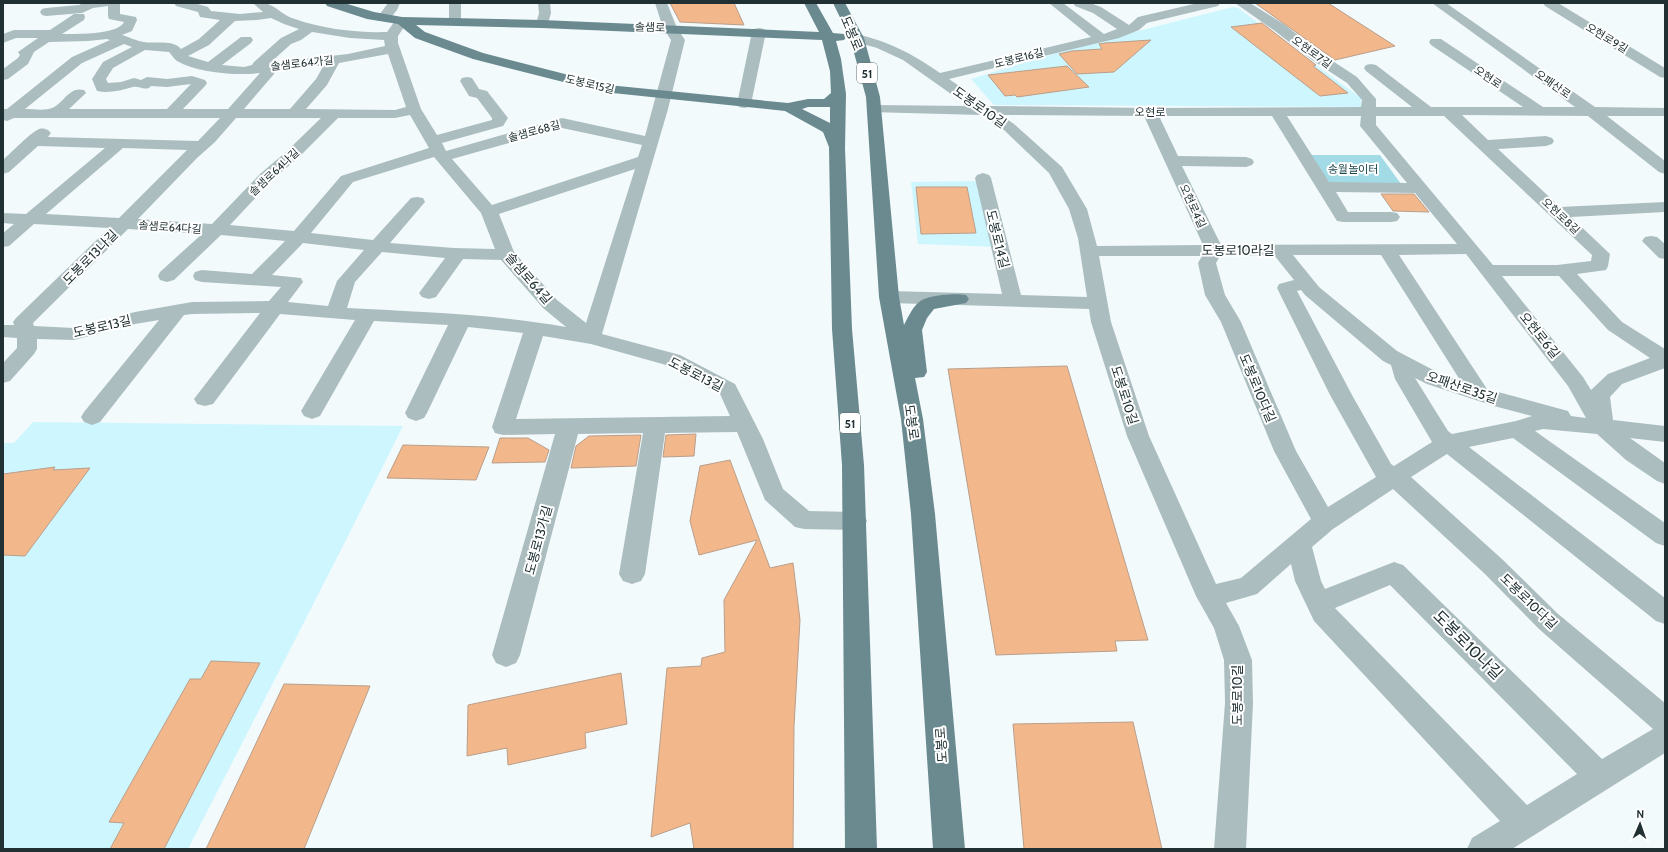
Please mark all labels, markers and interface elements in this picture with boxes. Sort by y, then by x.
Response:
street label: 도봉로 [838,13,866,53]
street label: 솔샘로 [635,19,665,35]
street label: 오현로9길 [1583,20,1631,56]
street label: 오현로7길 [1289,33,1335,71]
street label: 도봉로16길 [993,45,1045,71]
street label: 솔샘로64가길 [270,53,334,73]
road number: 51 [857,63,877,83]
street label: 오현로 [1471,63,1505,91]
street label: 오패산로 [1532,67,1574,101]
street label: 도봉로15길 [564,72,616,96]
street label: 도봉로10길 [950,83,1010,131]
street label: 오현로 [1135,105,1165,119]
street label: 솔샘로68길 [506,117,562,145]
street label: 솔샘로64나길 [246,145,302,199]
park label: 송월놀이터 [1328,162,1378,176]
street label: 오현로4길 [1177,182,1209,230]
street label: 오현로8길 [1539,195,1583,237]
street label: 도봉로14길 [983,208,1013,270]
street label: 솔샘로64다길 [138,218,202,236]
street label: 도봉로13나길 [59,226,121,288]
street label: 도봉로10라길 [1201,242,1275,258]
street label: 솔샘로64길 [502,249,556,307]
street label: 오현로6길 [1516,309,1564,361]
street label: 도봉로13길 [71,312,133,340]
street label: 도봉로10다길 [1236,351,1280,425]
street label: 도봉로13길 [666,353,726,395]
street label: 도봉로10길 [1108,363,1142,427]
street label: 오패산로35길 [1424,367,1500,407]
street label: 도봉로 [902,403,922,441]
road number: 51 [840,413,860,433]
street label: 도봉로13가길 [521,504,555,576]
street label: 도봉로10다길 [1497,570,1561,632]
street label: 도봉로10나길 [1429,606,1507,684]
street label: 도봉로10길 [1229,664,1245,726]
street label: 도봉로 [932,727,950,763]
north arrow [1620,804,1660,844]
text: N [1636,807,1644,821]

